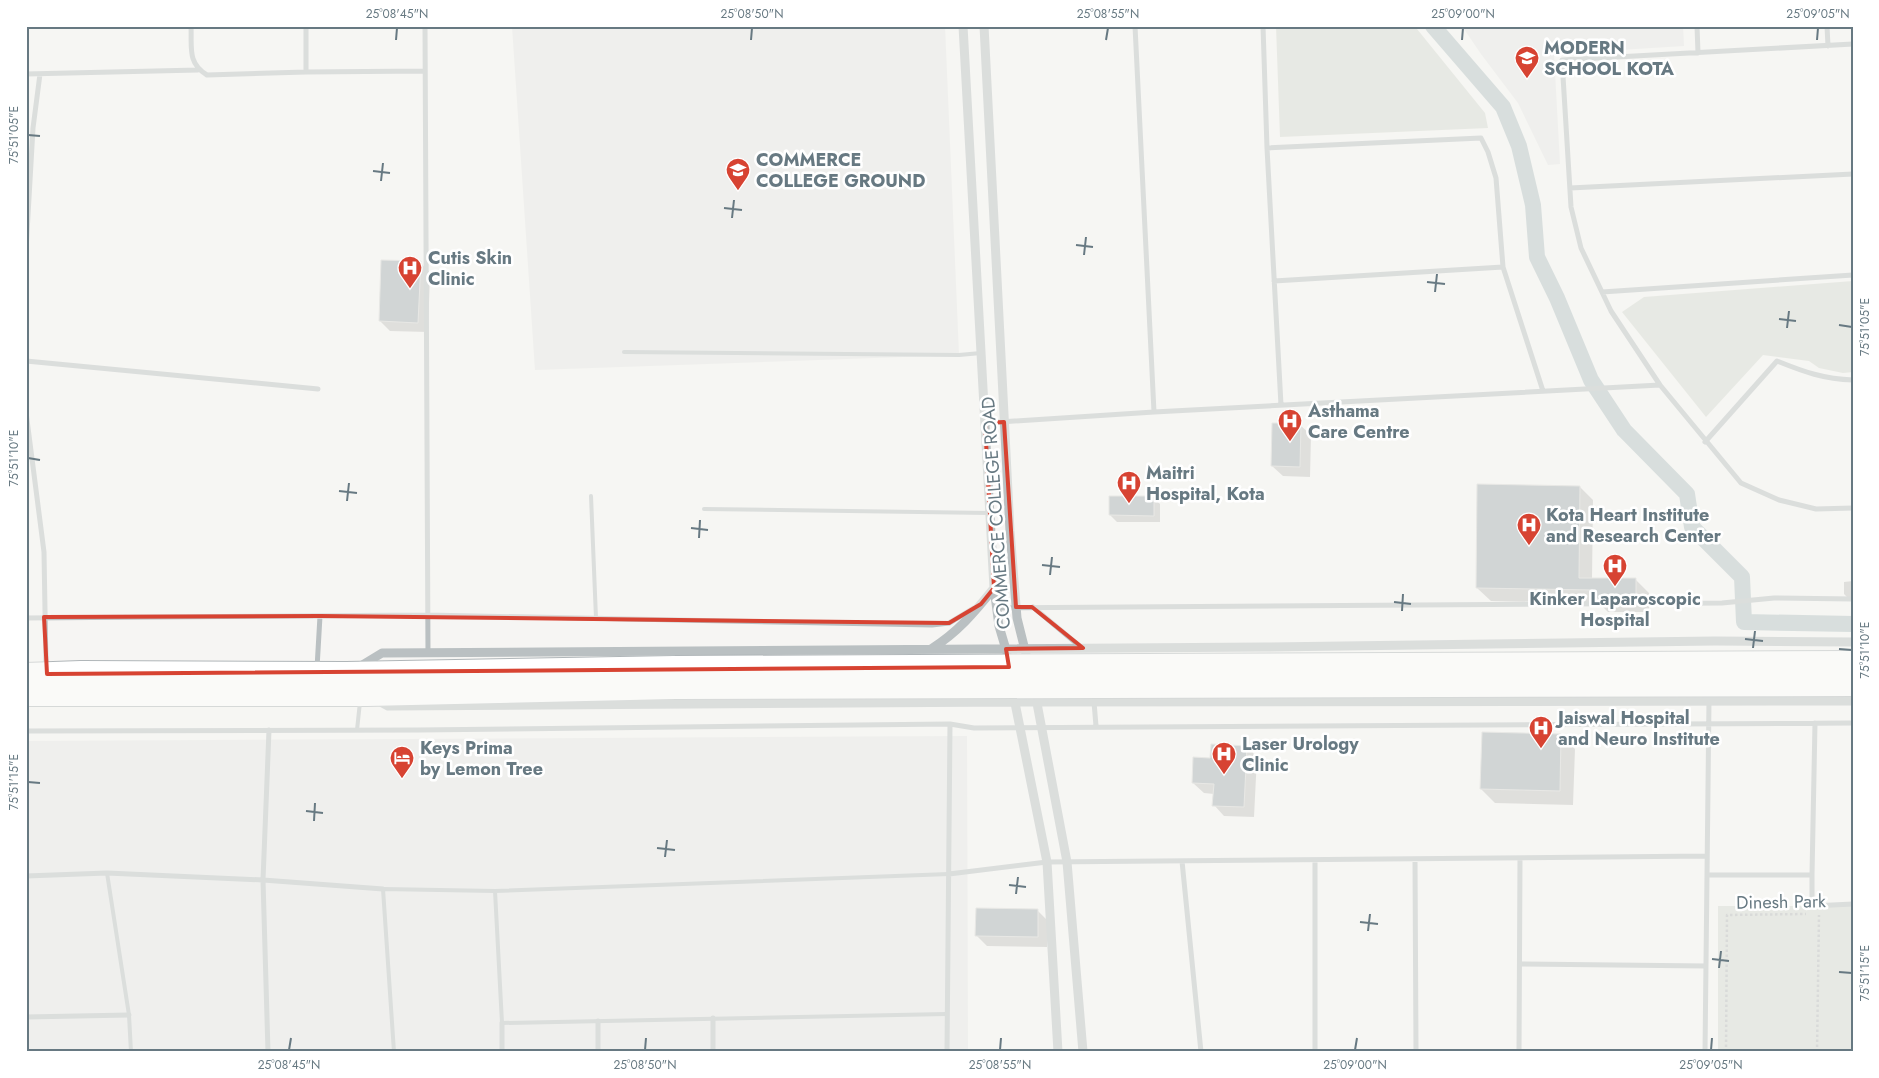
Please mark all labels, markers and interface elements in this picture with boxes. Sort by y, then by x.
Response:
text: 25°08'45"N [366,5,428,23]
text: 25°08'50"N [721,5,783,23]
text: 25°08'55"N [1077,5,1139,23]
text: 25°09'00"N [1431,5,1495,23]
text: 25°09'05"N [1786,5,1850,23]
place label: MODERN SCHOOL KOTA [1544,35,1675,82]
school or university icon: MODERN SCHOOL KOTA [1514,45,1540,79]
text: 75°51'05"E [5,106,23,164]
place label: COMMERCE COLLEGE GROUND [756,147,925,194]
school or university icon: COMMERCE COLLEGE GROUND [725,157,751,191]
place label: Cutis Skin Clinic [428,245,512,292]
hospital icon: Cutis Skin Clinic [397,255,423,289]
text: 75°51'05"E [1856,298,1874,356]
street label: COMMERCE COLLEGE ROAD [975,396,1017,630]
place label: Asthama Care Centre [1307,398,1410,445]
hospital icon: Asthama Care Centre [1277,408,1303,442]
text: 75°51'10"E [5,430,23,486]
place label: Maitri Hospital, Kota [1146,460,1265,507]
hospital icon: Maitri Hospital, Kota [1116,470,1142,504]
place label: Kota Heart Institute and Research Center [1546,502,1722,549]
hospital icon: Kota Heart Institute and Research Center [1516,512,1542,546]
hospital icon: Kinker Laparoscopic Hospital [1602,553,1628,587]
place label: Kinker Laparoscopic Hospital [1529,586,1701,633]
text: 75°51'10"E [1856,622,1874,678]
place label: Jaiswal Hospital and Neuro Institute [1555,705,1720,752]
hospital icon: Jaiswal Hospital and Neuro Institute [1528,715,1554,749]
place label: Laser Urology Clinic [1242,731,1359,778]
place label: Keys Prima by Lemon Tree [420,735,543,782]
hospital icon: Laser Urology Clinic [1211,741,1237,775]
hotel icon: Keys Prima by Lemon Tree [389,745,415,779]
text: 75°51'15"E [5,754,23,810]
street label: Dinesh Park [1736,888,1826,916]
text: 75°51'15"E [1856,945,1874,1001]
text: 25°08'45"N [258,1056,320,1074]
text: 25°08'50"N [614,1056,676,1074]
text: 25°08'55"N [969,1056,1031,1074]
text: 25°09'00"N [1323,1056,1387,1074]
text: 25°09'05"N [1679,1056,1743,1074]

